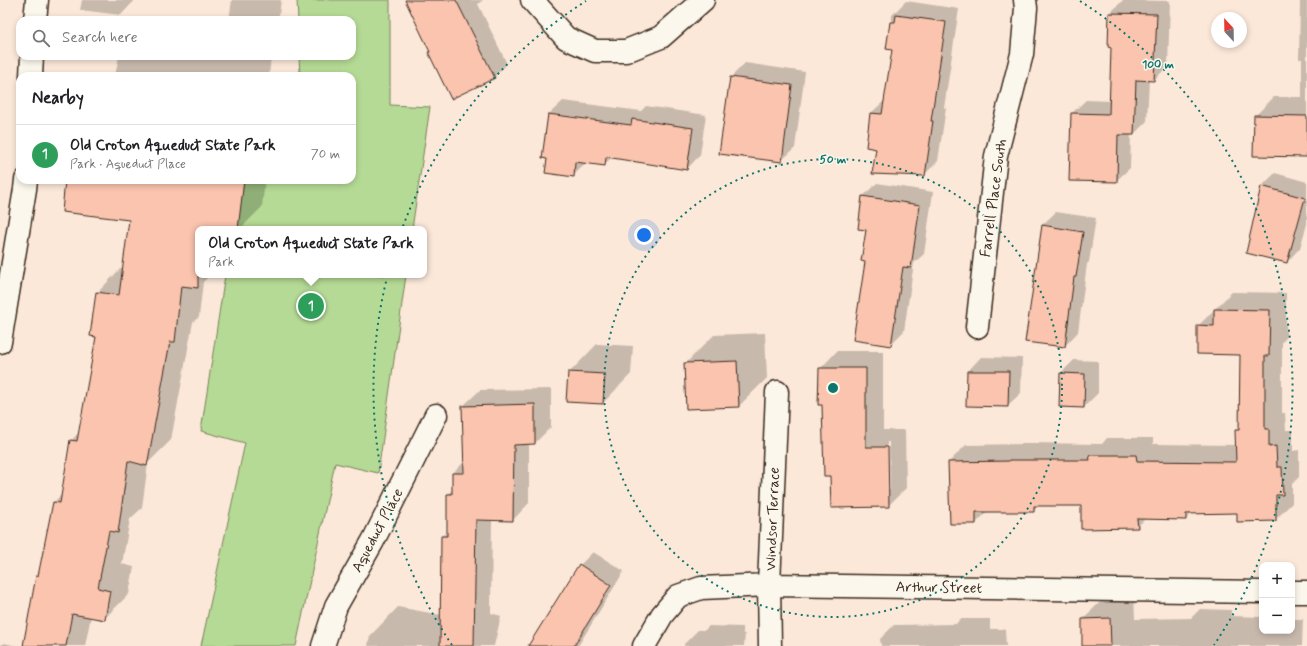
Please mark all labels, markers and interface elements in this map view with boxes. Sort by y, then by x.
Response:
north arrow [1211,12,1247,48]
search box [16,16,356,60]
icon: search [30,27,52,49]
text: Search here [62,28,138,48]
text: 100 m [1142,57,1175,73]
text: Nearby [32,87,84,109]
text: Old Croton Aqueduct State Park [70,136,276,156]
street label: Farrell Place South [976,138,1012,258]
text: 1 [42,146,48,163]
text: 70 m [311,146,340,163]
text: 50 m [820,152,847,168]
text: Park · Aqueduct Place [70,156,186,173]
your location [634,225,654,245]
popup [195,226,427,278]
text: Old Croton Aqueduct State Park [208,234,414,254]
text: Park [208,254,234,271]
pin: 1 [298,291,324,321]
centre of rings [826,381,840,395]
street label: Windsor Terrace [761,467,785,571]
street label: Aqueduct Place [347,485,409,576]
map controls [1259,562,1295,634]
button: + [1259,562,1295,598]
street label: Arthur Street [896,577,983,599]
button: − [1259,598,1295,634]

